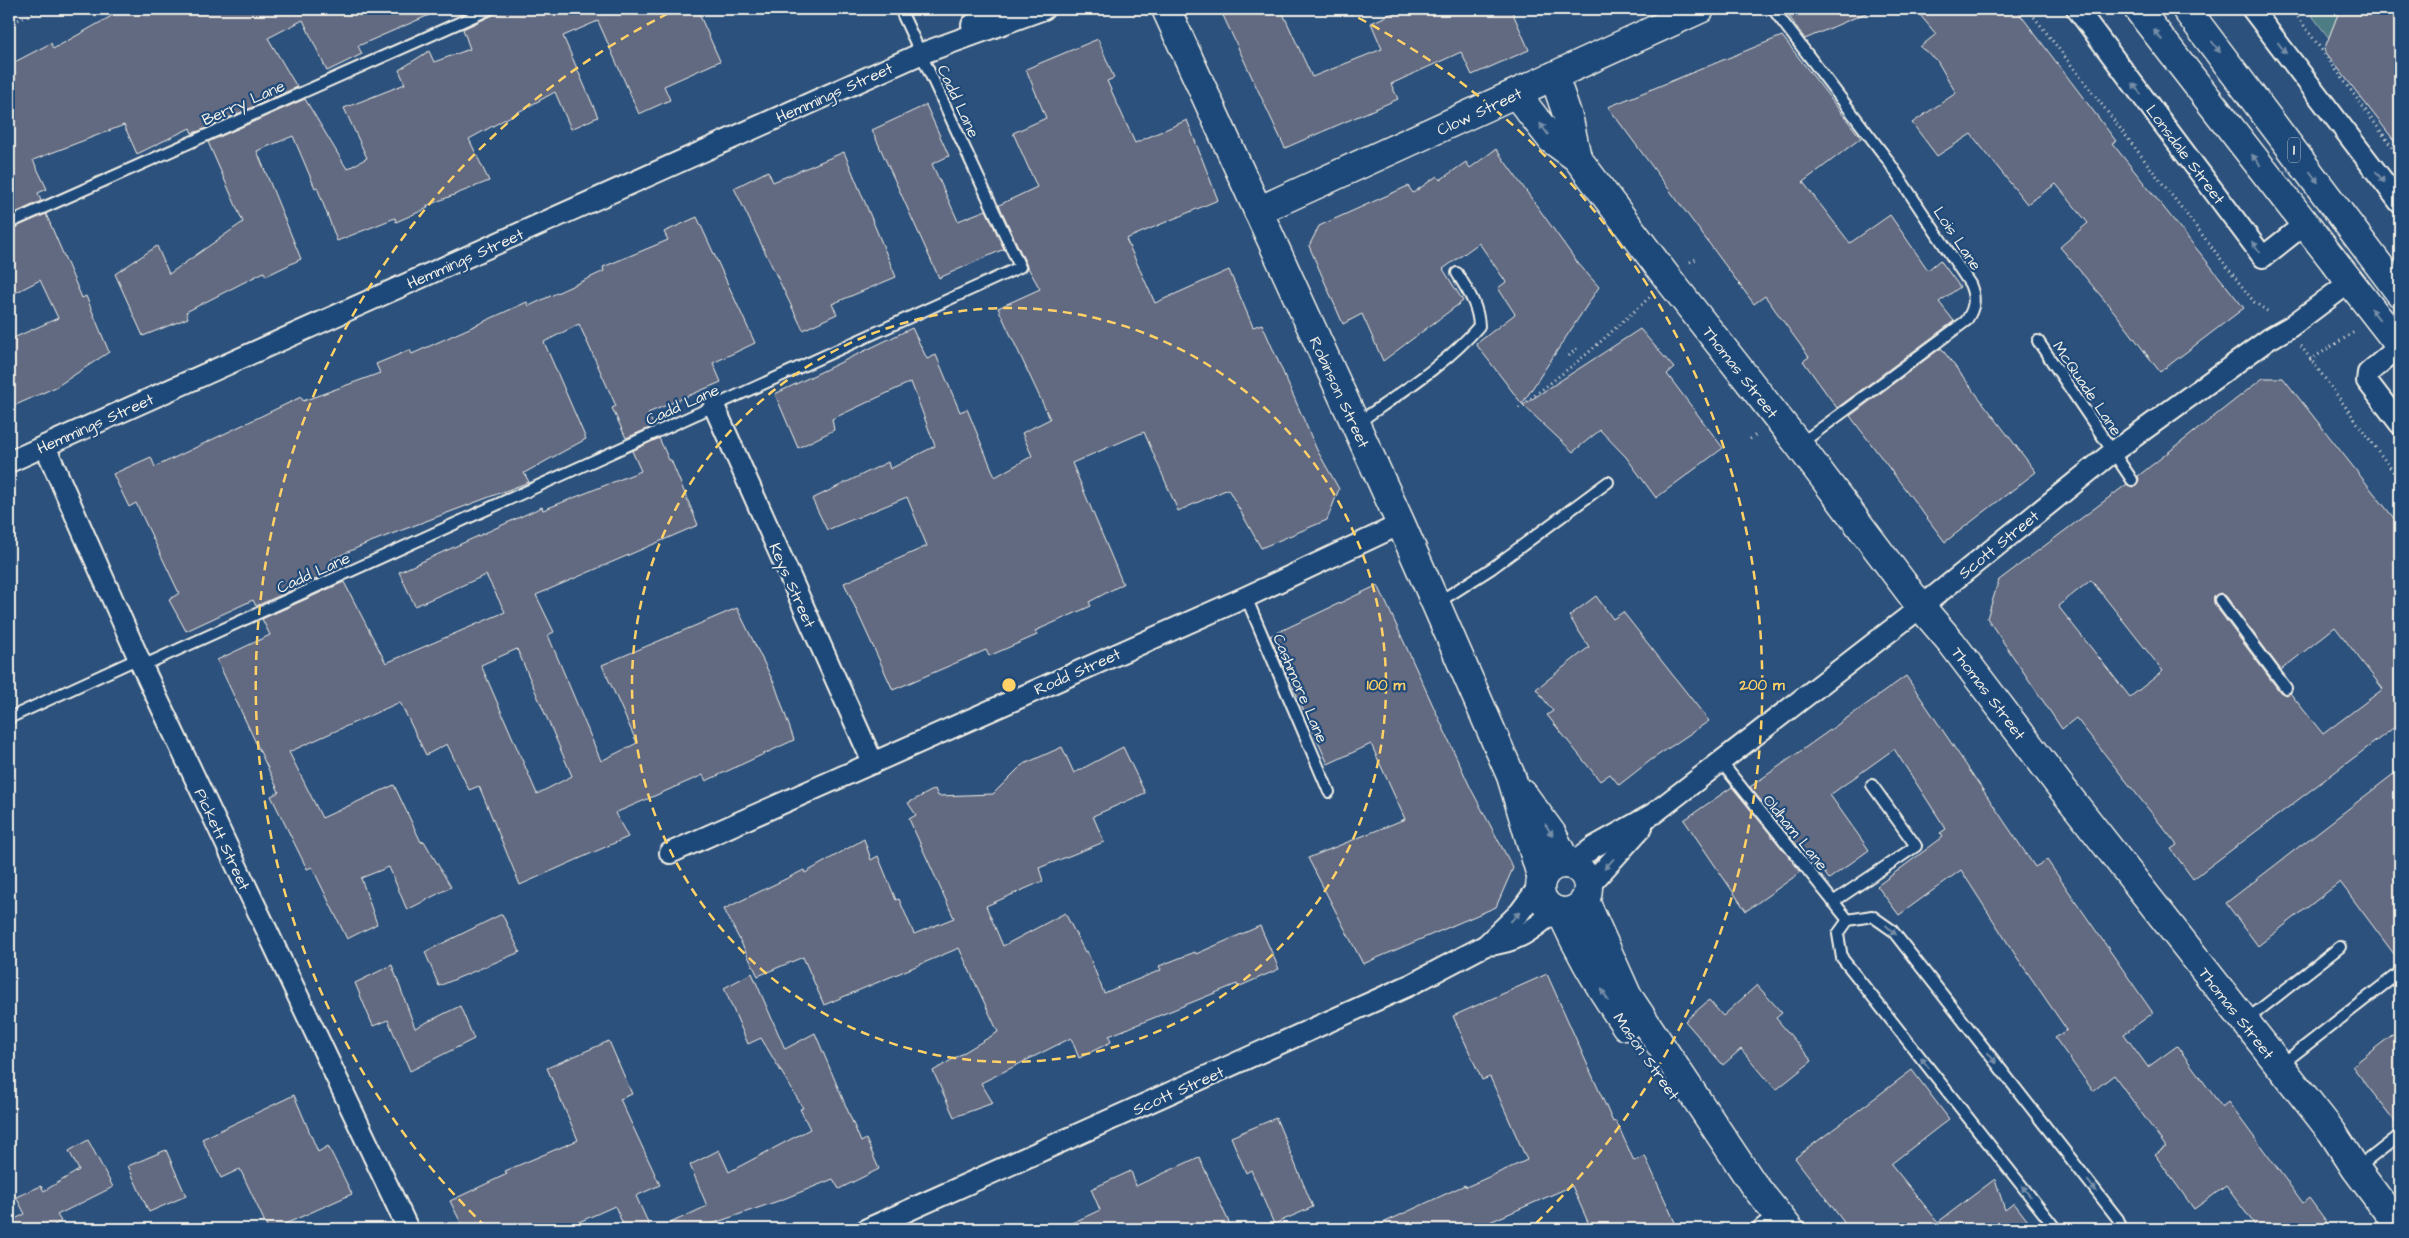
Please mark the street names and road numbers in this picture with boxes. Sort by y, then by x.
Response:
street label: Hemmings Street [773,57,897,129]
street label: Cadd Lane [932,61,985,142]
street label: Berry Lane [198,75,289,132]
street label: Clow Street [1433,82,1526,141]
street label: Lonsdale Street [2140,100,2230,209]
road number: 1 [2288,138,2300,162]
street label: Lois Lane [1928,202,1987,275]
street label: Hemmings Street [404,223,528,295]
street label: Thomas Street [1697,322,1783,424]
street label: Robinson Street [1304,333,1375,452]
street label: McQuade Lane [2047,337,2127,441]
street label: Cadd Lane [642,379,723,431]
street label: Hemmings Street [34,388,158,460]
street label: Scott Street [1954,505,2044,584]
street label: Keys Street [763,539,821,632]
street label: Cadd Lane [273,547,354,599]
street label: Cashmore Lane [1267,630,1333,747]
street label: Rodd Street [1031,643,1125,701]
street label: Thomas Street [1946,643,2031,745]
street label: Pickett Street [189,785,256,894]
street label: Oldham Lane [1758,790,1833,876]
street label: Thomas Street [2193,963,2279,1065]
street label: Mason Street [1608,1008,1685,1105]
street label: Scott Street [1129,1061,1228,1121]

